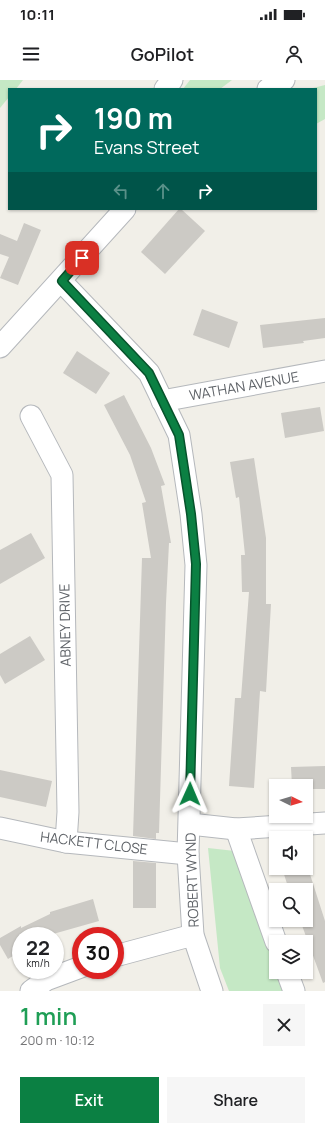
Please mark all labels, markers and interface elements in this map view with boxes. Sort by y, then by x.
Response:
text: 10:11 [20,4,55,25]
text: GoPilot [131,42,194,66]
icon: menu [20,43,42,65]
icon: person [283,43,305,65]
text: 190 m [94,99,173,137]
icon: right [28,104,80,156]
text: Evans Street [94,135,199,159]
icon: left [110,180,132,202]
icon: ahead [152,180,174,202]
icon: right [194,180,216,202]
pin [65,241,99,275]
icon: arrive [71,247,93,269]
street label: WATHAN AVENUE [188,367,300,405]
street label: ABNEY DRIVE [54,583,75,667]
position arrow [169,773,211,815]
north arrow [269,779,313,823]
map controls [269,779,313,979]
street label: HACKETT CLOSE [39,826,149,859]
button: sound [269,831,313,875]
street label: ROBERT WYND [180,832,203,928]
button: search [269,883,313,927]
speed limit sign: 30 [72,927,124,979]
text: 22 [26,934,50,961]
button: layers [269,935,313,979]
text: km/h [26,956,50,970]
text: 1 min [20,999,77,1032]
button: close [263,1004,305,1046]
text: 200 m · 10:12 [20,1031,94,1049]
button: Exit [20,1077,159,1123]
button: Share [167,1077,305,1123]

